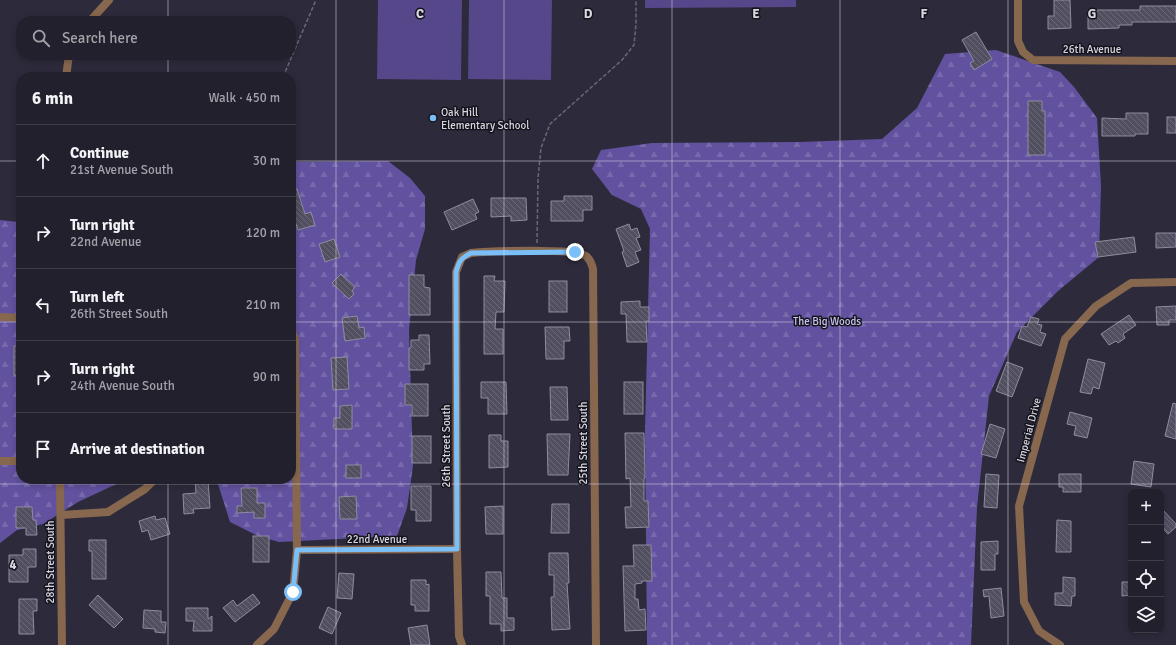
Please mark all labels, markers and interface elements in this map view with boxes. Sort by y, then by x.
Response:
text: C [416,6,424,22]
text: D [584,6,593,22]
text: E [752,6,760,22]
text: F [921,6,928,22]
text: G [1088,6,1096,22]
search box [16,16,296,60]
icon: search [30,27,52,49]
text: Search here [62,29,138,47]
street label: 26th Avenue [1063,43,1121,56]
text: 6 min [32,88,73,109]
text: Walk · 450 m [209,90,280,106]
place label: Oak Hill Elementary School [441,106,529,132]
marker: Oak Hill Elementary School [428,113,438,123]
text: Continue [70,144,129,162]
icon: ahead [32,150,54,172]
text: 30 m [253,153,280,169]
text: 21st Avenue South [70,162,173,178]
text: Turn right [70,216,135,234]
icon: right [32,222,54,244]
text: 120 m [246,225,280,241]
text: 22nd Avenue [70,234,142,250]
route end [566,243,584,261]
text: Turn left [70,288,124,306]
icon: left [32,294,54,316]
text: 210 m [246,297,280,313]
text: 26th Street South [70,306,168,322]
park label: The Big Woods [793,315,861,328]
text: Turn right [70,360,135,378]
icon: right [32,366,54,388]
text: 90 m [253,369,280,385]
text: 24th Avenue South [70,378,175,394]
street label: Imperial Drive [1014,396,1044,464]
street label: 25th Street South [577,402,590,484]
street label: 26th Street South [440,405,453,487]
icon: arrive [32,438,54,460]
text: Arrive at destination [70,440,205,458]
map controls [1128,489,1164,633]
button: + [1128,489,1164,525]
street label: 28th Street South [44,521,57,603]
button: − [1128,525,1164,561]
street label: 22nd Avenue [347,533,407,546]
text: 4 [9,557,17,573]
button: locate [1128,561,1164,597]
route start [284,583,302,601]
button: layers [1128,597,1164,633]

